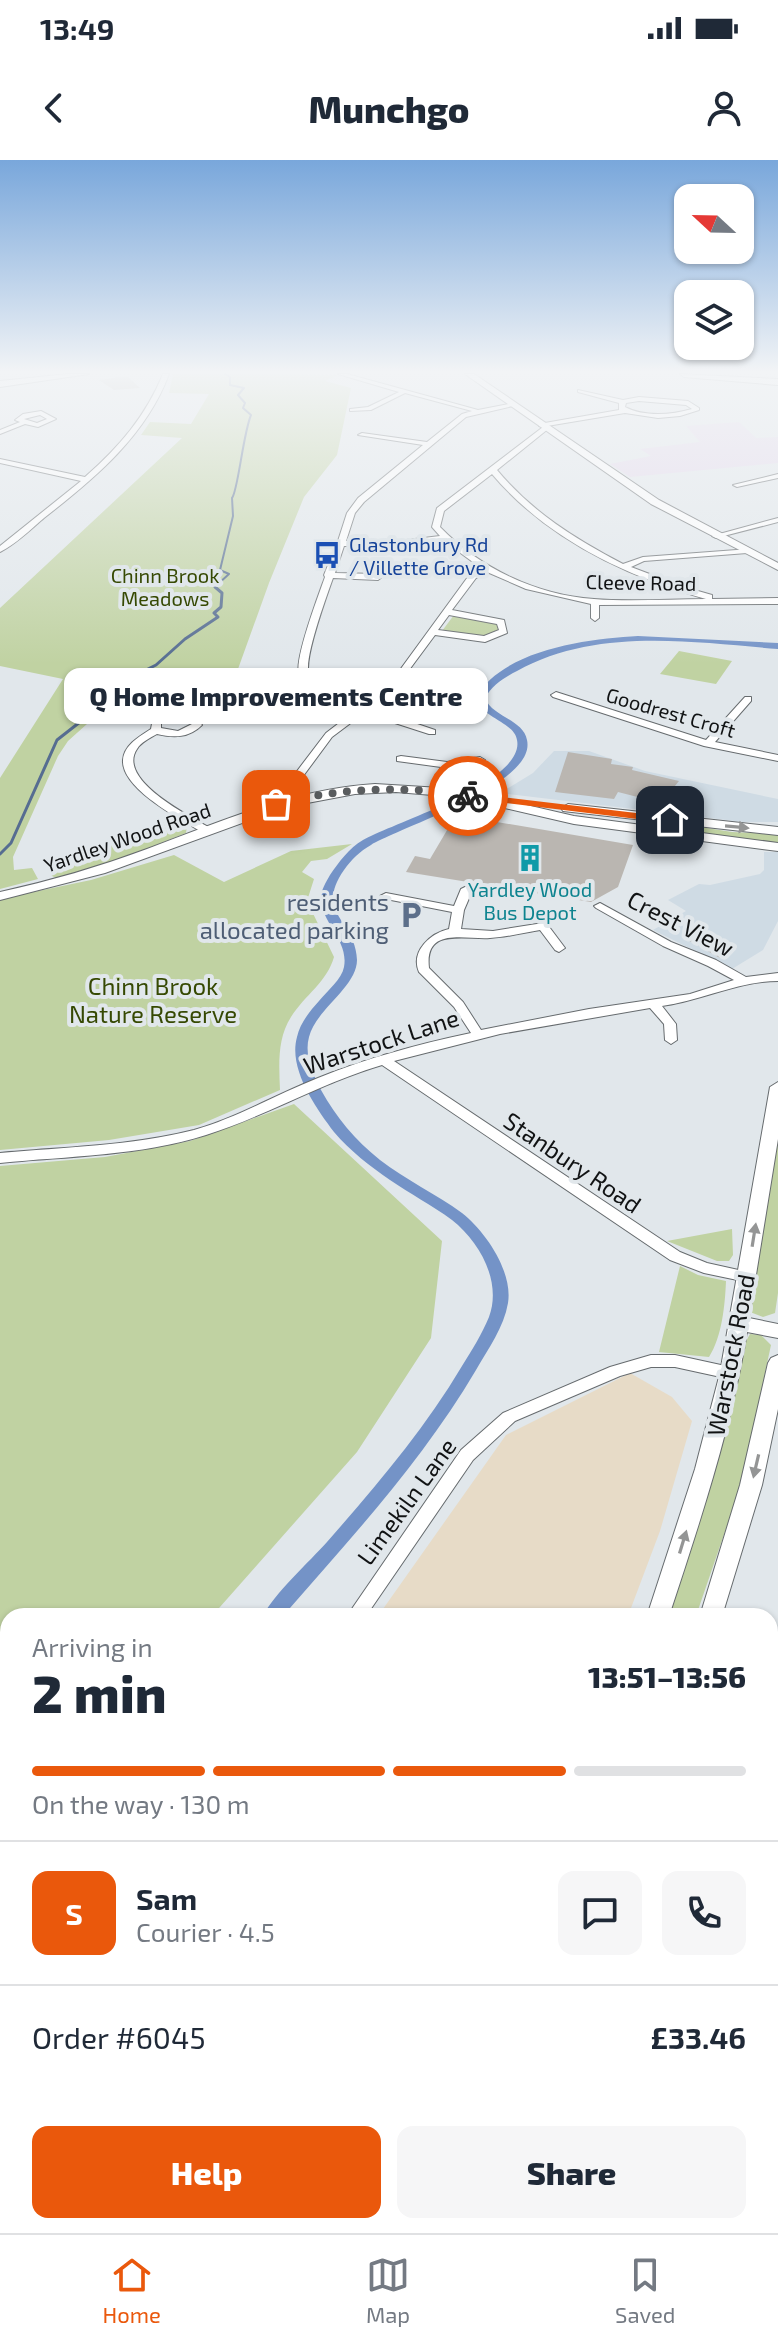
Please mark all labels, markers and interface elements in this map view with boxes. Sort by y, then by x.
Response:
text: 13:49 [40,10,115,46]
icon: back [32,86,76,130]
icon: person [702,86,746,130]
text: Munchgo [309,87,469,130]
north arrow [674,184,754,264]
map controls [674,184,754,360]
button: layers [674,280,754,360]
place label: Glastonbury Rd / Villette Grove [349,532,488,579]
bus stop icon: Glastonbury Rd / Villette Grove [312,540,342,570]
park label: Chinn Brook Meadows [111,563,219,610]
street label: Cleeve Road [586,569,696,595]
callout: Q Home Improvements Centre [64,668,488,724]
text: Q Home Improvements Centre [89,680,463,711]
street label: Goodrest Croft [604,682,739,742]
courier [428,756,508,836]
pin [242,770,310,838]
icon: bike [446,774,490,818]
icon: bag [254,782,298,826]
pin [636,786,704,854]
street label: Yardley Wood Road [40,797,214,877]
icon: home [648,798,692,842]
one-way arrow [725,821,750,834]
building icon: Yardley Wood Bus Depot [515,843,545,873]
place label: Yardley Wood Bus Depot [468,877,592,924]
street label: Crest View [623,884,739,962]
place label: residents allocated parking [200,887,389,944]
parking icon: residents allocated parking [396,900,426,930]
park label: Chinn Brook Nature Reserve [69,971,237,1028]
street label: Warstock Lane [300,1002,462,1080]
street label: Stanbury Road [499,1105,647,1219]
one-way arrow [748,1222,760,1247]
street label: Warstock Road [700,1271,760,1439]
street label: Limekiln Lane [350,1432,462,1570]
one-way arrow [749,1454,761,1479]
one-way arrow [677,1530,690,1554]
text: Arriving in [32,1631,153,1662]
text: 13:51–13:56 [588,1658,746,1694]
text: 2 min [32,1661,167,1723]
text: On the way · 130 m [32,1788,250,1819]
button: chat [558,1871,642,1955]
button: phone [662,1871,746,1955]
text: Sam [136,1880,197,1916]
text: S [65,1895,83,1931]
text: Courier · 4.5 [136,1916,275,1947]
text: Order #6045 [32,2019,206,2055]
text: £33.46 [650,2019,746,2055]
button: Help [32,2126,381,2218]
button: Share [397,2126,746,2218]
tab: Home [103,2253,161,2327]
tab: Map [366,2253,410,2327]
tab: Saved [615,2253,675,2327]

